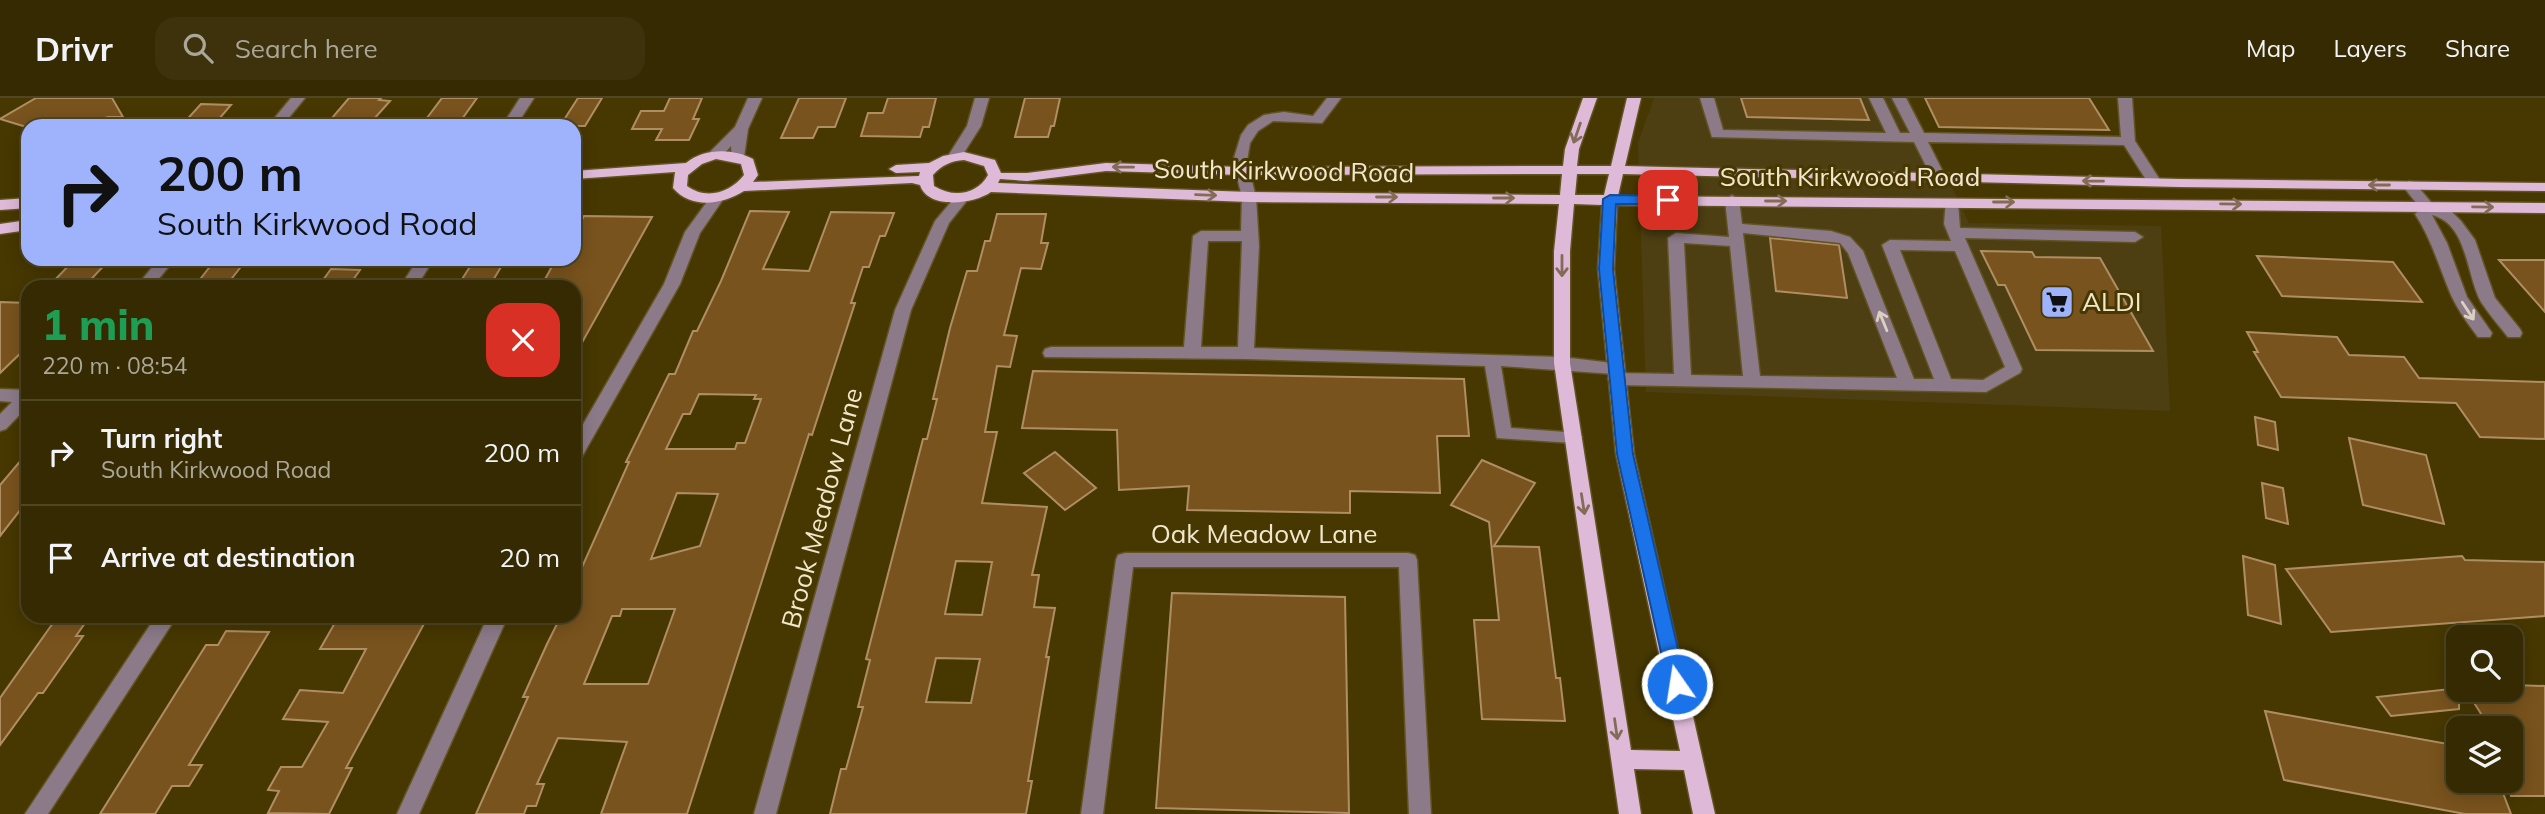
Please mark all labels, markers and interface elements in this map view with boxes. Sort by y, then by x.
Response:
search box [155,17,645,80]
text: Drivr [35,28,113,69]
icon: search [179,29,217,67]
text: Search here [235,32,378,65]
text: Map [2246,33,2295,63]
text: Layers [2333,33,2407,63]
text: Share [2445,33,2510,63]
one-way arrow [1570,122,1582,144]
text: 200 m [157,142,303,203]
icon: right [42,147,133,238]
street label: South Kirkwood Road [1154,152,1415,189]
street label: South Kirkwood Road [1720,160,1980,193]
one-way arrow [1112,161,1135,174]
pin [1638,170,1698,230]
one-way arrow [2082,174,2105,188]
one-way arrow [2368,178,2391,192]
icon: arrive [1649,181,1687,219]
one-way arrow [1194,188,1217,202]
one-way arrow [1375,190,1398,204]
one-way arrow [1493,191,1516,205]
one-way arrow [1764,194,1787,208]
one-way arrow [1992,195,2015,209]
one-way arrow [2219,197,2242,211]
one-way arrow [2471,200,2494,214]
text: South Kirkwood Road [157,203,478,243]
one-way arrow [1555,255,1569,278]
supermarket icon: ALDI [2038,283,2076,321]
place label: ALDI [2082,285,2141,318]
text: 1 min [42,298,155,351]
one-way arrow [2461,301,2476,320]
button: close [486,303,560,377]
one-way arrow [1875,311,1888,333]
text: 220 m · 08:54 [42,351,187,380]
street label: Brook Meadow Lane [774,384,870,632]
text: Turn right [101,422,222,455]
icon: right [42,434,80,472]
text: 200 m [484,436,560,469]
text: South Kirkwood Road [101,455,331,484]
one-way arrow [1577,492,1590,515]
street label: Oak Meadow Lane [1151,517,1377,550]
icon: arrive [42,539,80,577]
text: Arrive at destination [101,541,356,574]
text: 20 m [499,541,560,574]
map controls [2446,625,2523,793]
button: search [2446,625,2523,702]
position arrow [1640,647,1714,721]
button: layers [2446,716,2523,793]
one-way arrow [1610,717,1623,740]

